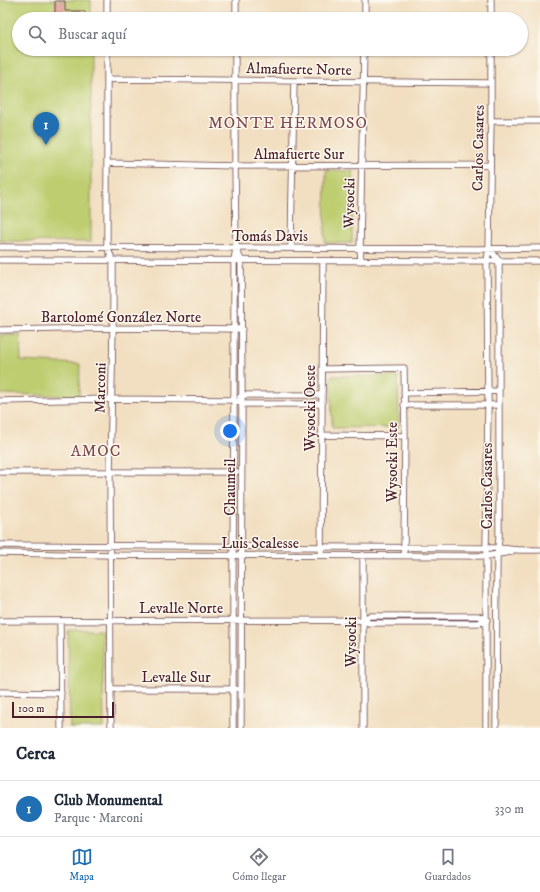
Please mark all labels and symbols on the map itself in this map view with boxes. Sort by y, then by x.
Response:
street label: Almafuerte Norte [246,59,352,80]
street label: Carlos Casares [468,105,489,191]
pin: 1 [33,112,59,145]
district label: MONTE HERMOSO [208,113,368,133]
street label: Almafuerte Sur [254,145,345,164]
street label: Wysocki [340,177,359,229]
street label: Tomás Davis [232,227,308,246]
street label: Bartolomé González Norte [41,308,201,327]
street label: Marconi [91,362,110,414]
street label: Wysocki Oeste [301,365,320,452]
your location [220,421,240,441]
street label: Wysocki Este [383,422,402,503]
district label: AMOC [71,441,121,461]
street label: Carlos Casares [478,443,497,529]
street label: Chaumeil [221,458,240,516]
street label: Luis Scalesse [221,534,299,553]
street label: Levalle Norte [139,599,223,618]
street label: Wysocki [342,617,361,668]
street label: Levalle Sur [141,668,211,687]
scale bar [12,700,114,719]

